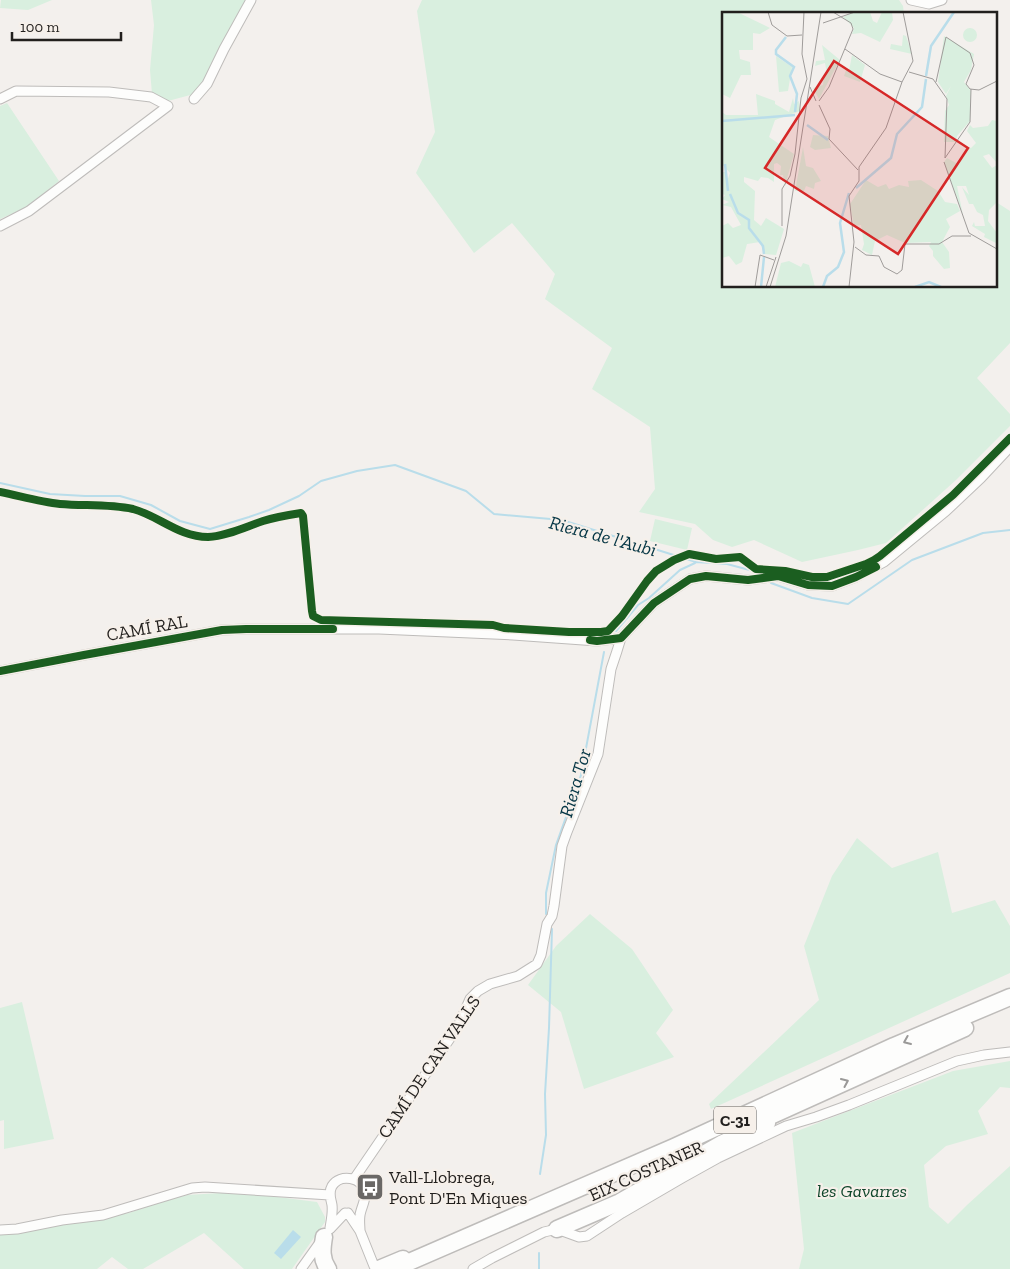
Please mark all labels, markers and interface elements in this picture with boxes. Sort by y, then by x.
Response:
scale bar [12,10,121,42]
inset map [722,12,998,288]
text: 100 m [20,18,59,36]
water label: Riera de l'Aubi [547,511,659,561]
street label: CAMÍ RAL [105,610,189,646]
water label: Riera Tor [554,746,596,820]
street label: CAMÍ DE CAN VALLS [373,991,485,1143]
one-way arrow [903,1034,912,1045]
one-way arrow [840,1078,849,1089]
road number: C-31 [714,1106,756,1134]
street label: EIX COSTANER [585,1136,707,1206]
place label: Vall-Llobrega, Pont D'En Miques [388,1166,527,1209]
bus stop icon: Vall-Llobrega, Pont D'En Miques [355,1172,385,1202]
park label: les Gavarres [817,1180,907,1202]

